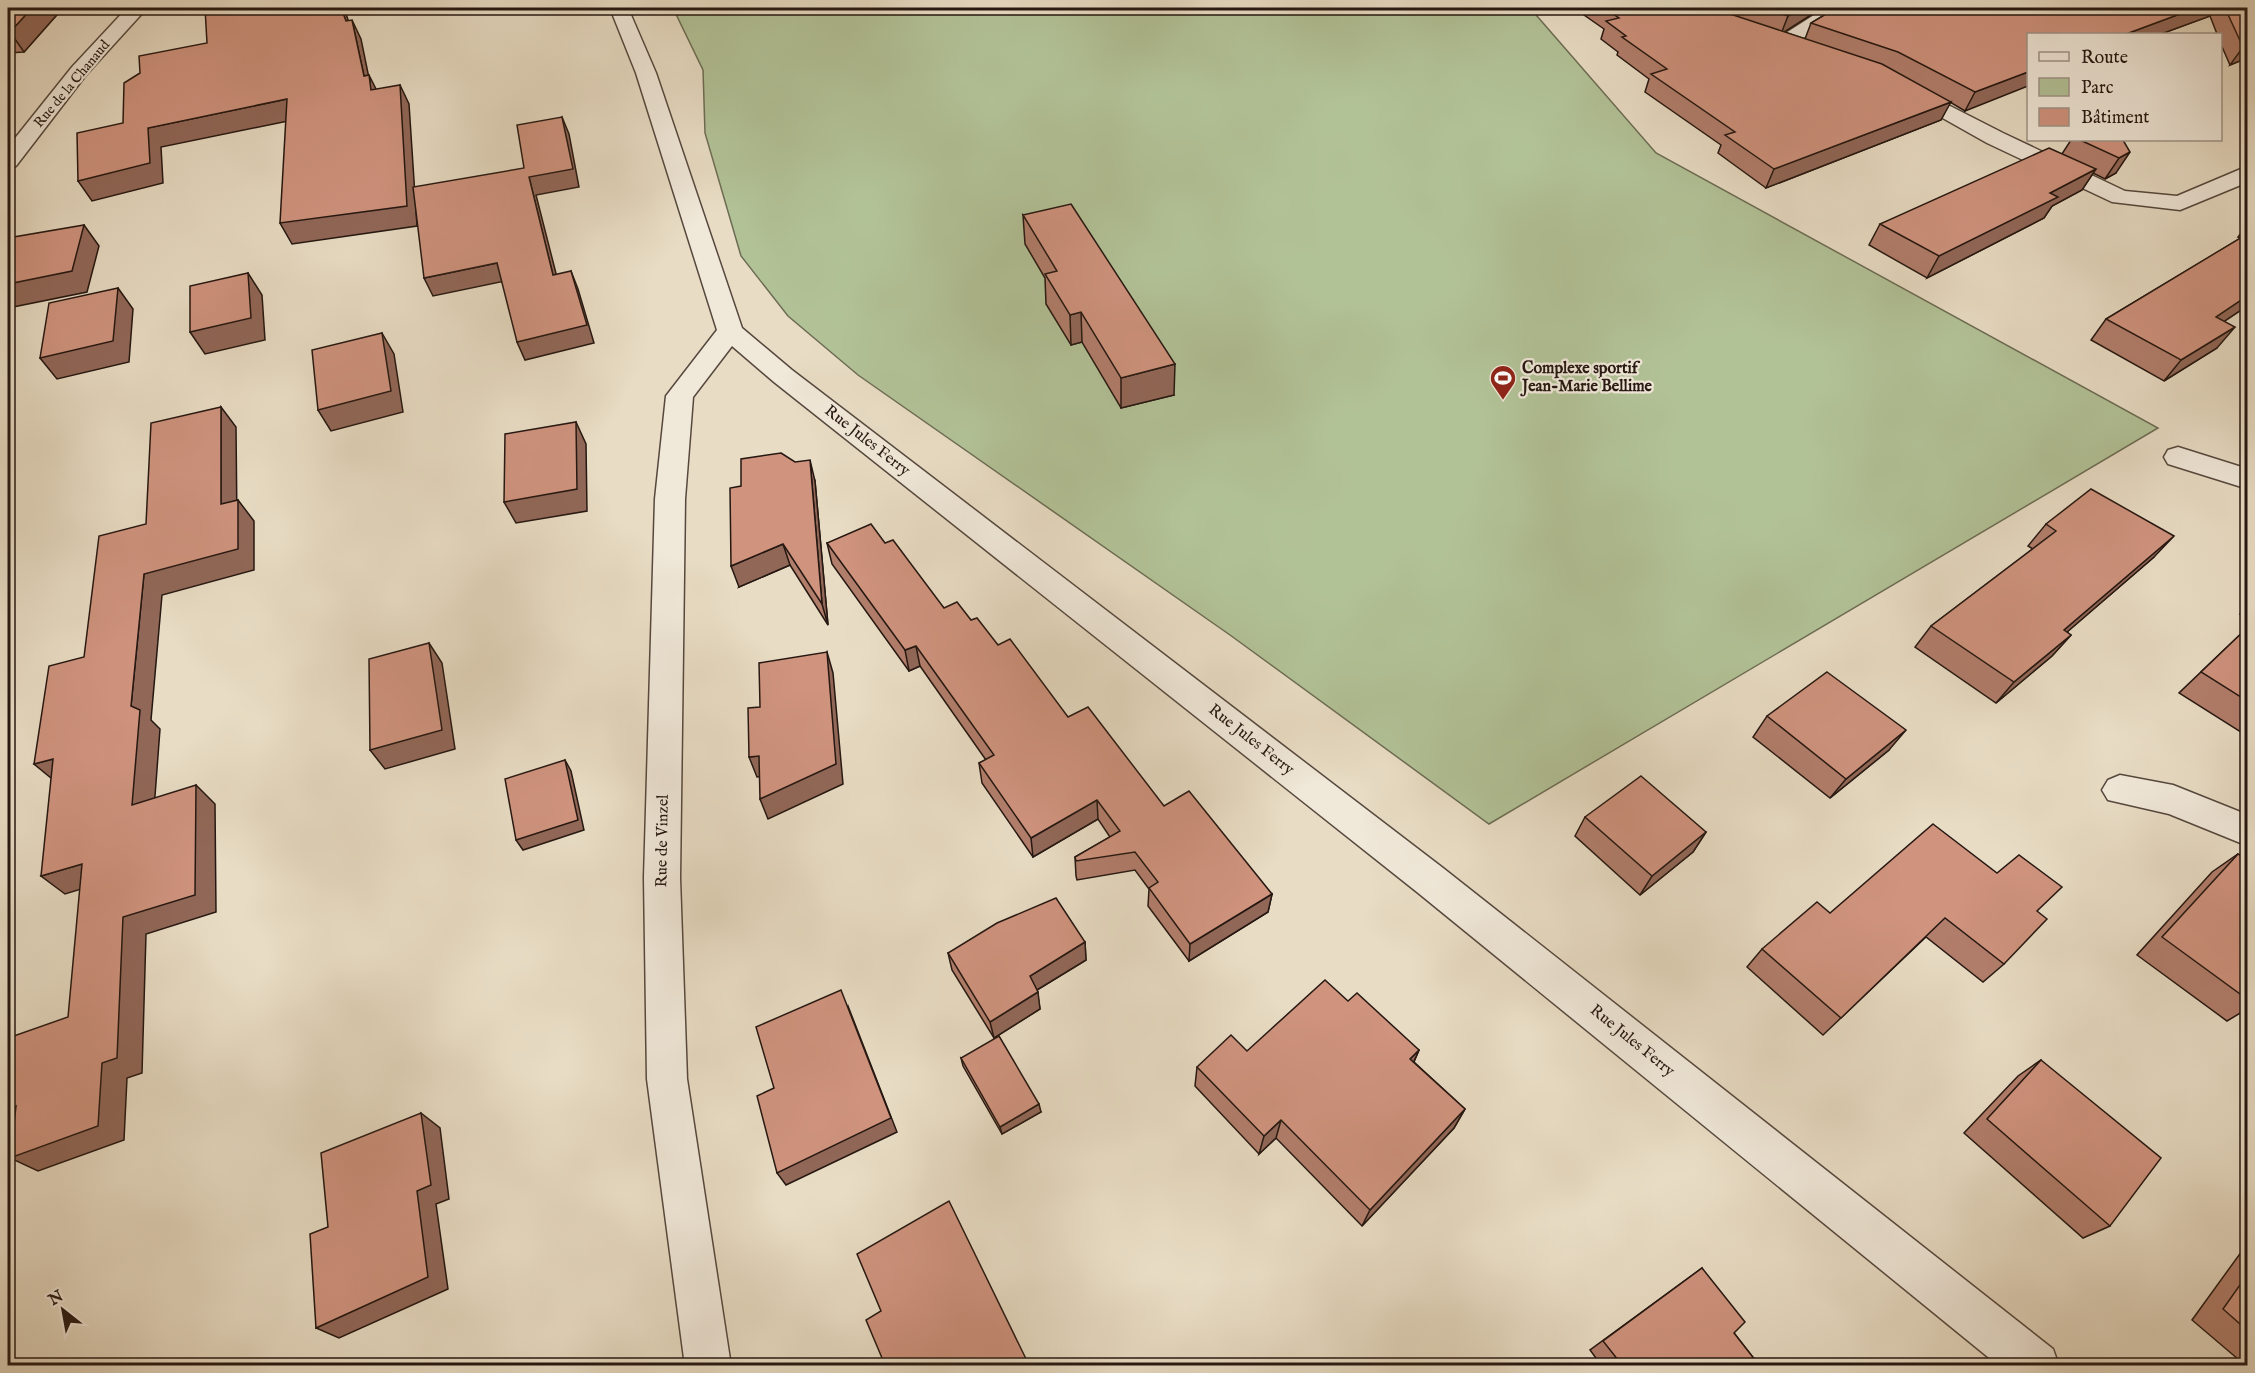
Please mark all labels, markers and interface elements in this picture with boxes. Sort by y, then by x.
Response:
legend [2027,33,2222,141]
street label: Rue de la Chanaud [30,36,114,132]
text: Route [2081,47,2128,70]
text: Parc [2081,77,2114,100]
text: Bâtiment [2081,107,2150,130]
place label: Complexe sportif Jean-Marie Bellime [1520,359,1653,397]
sports icon: Complexe sportif Jean-Marie Bellime [1488,363,1518,401]
street label: Rue Jules Ferry [820,401,914,481]
street label: Rue Jules Ferry [1204,700,1298,780]
street label: Rue de Vinzel [652,794,674,888]
street label: Rue Jules Ferry [1586,1001,1679,1081]
north arrow [33,1280,93,1340]
text: N [44,1287,68,1312]

